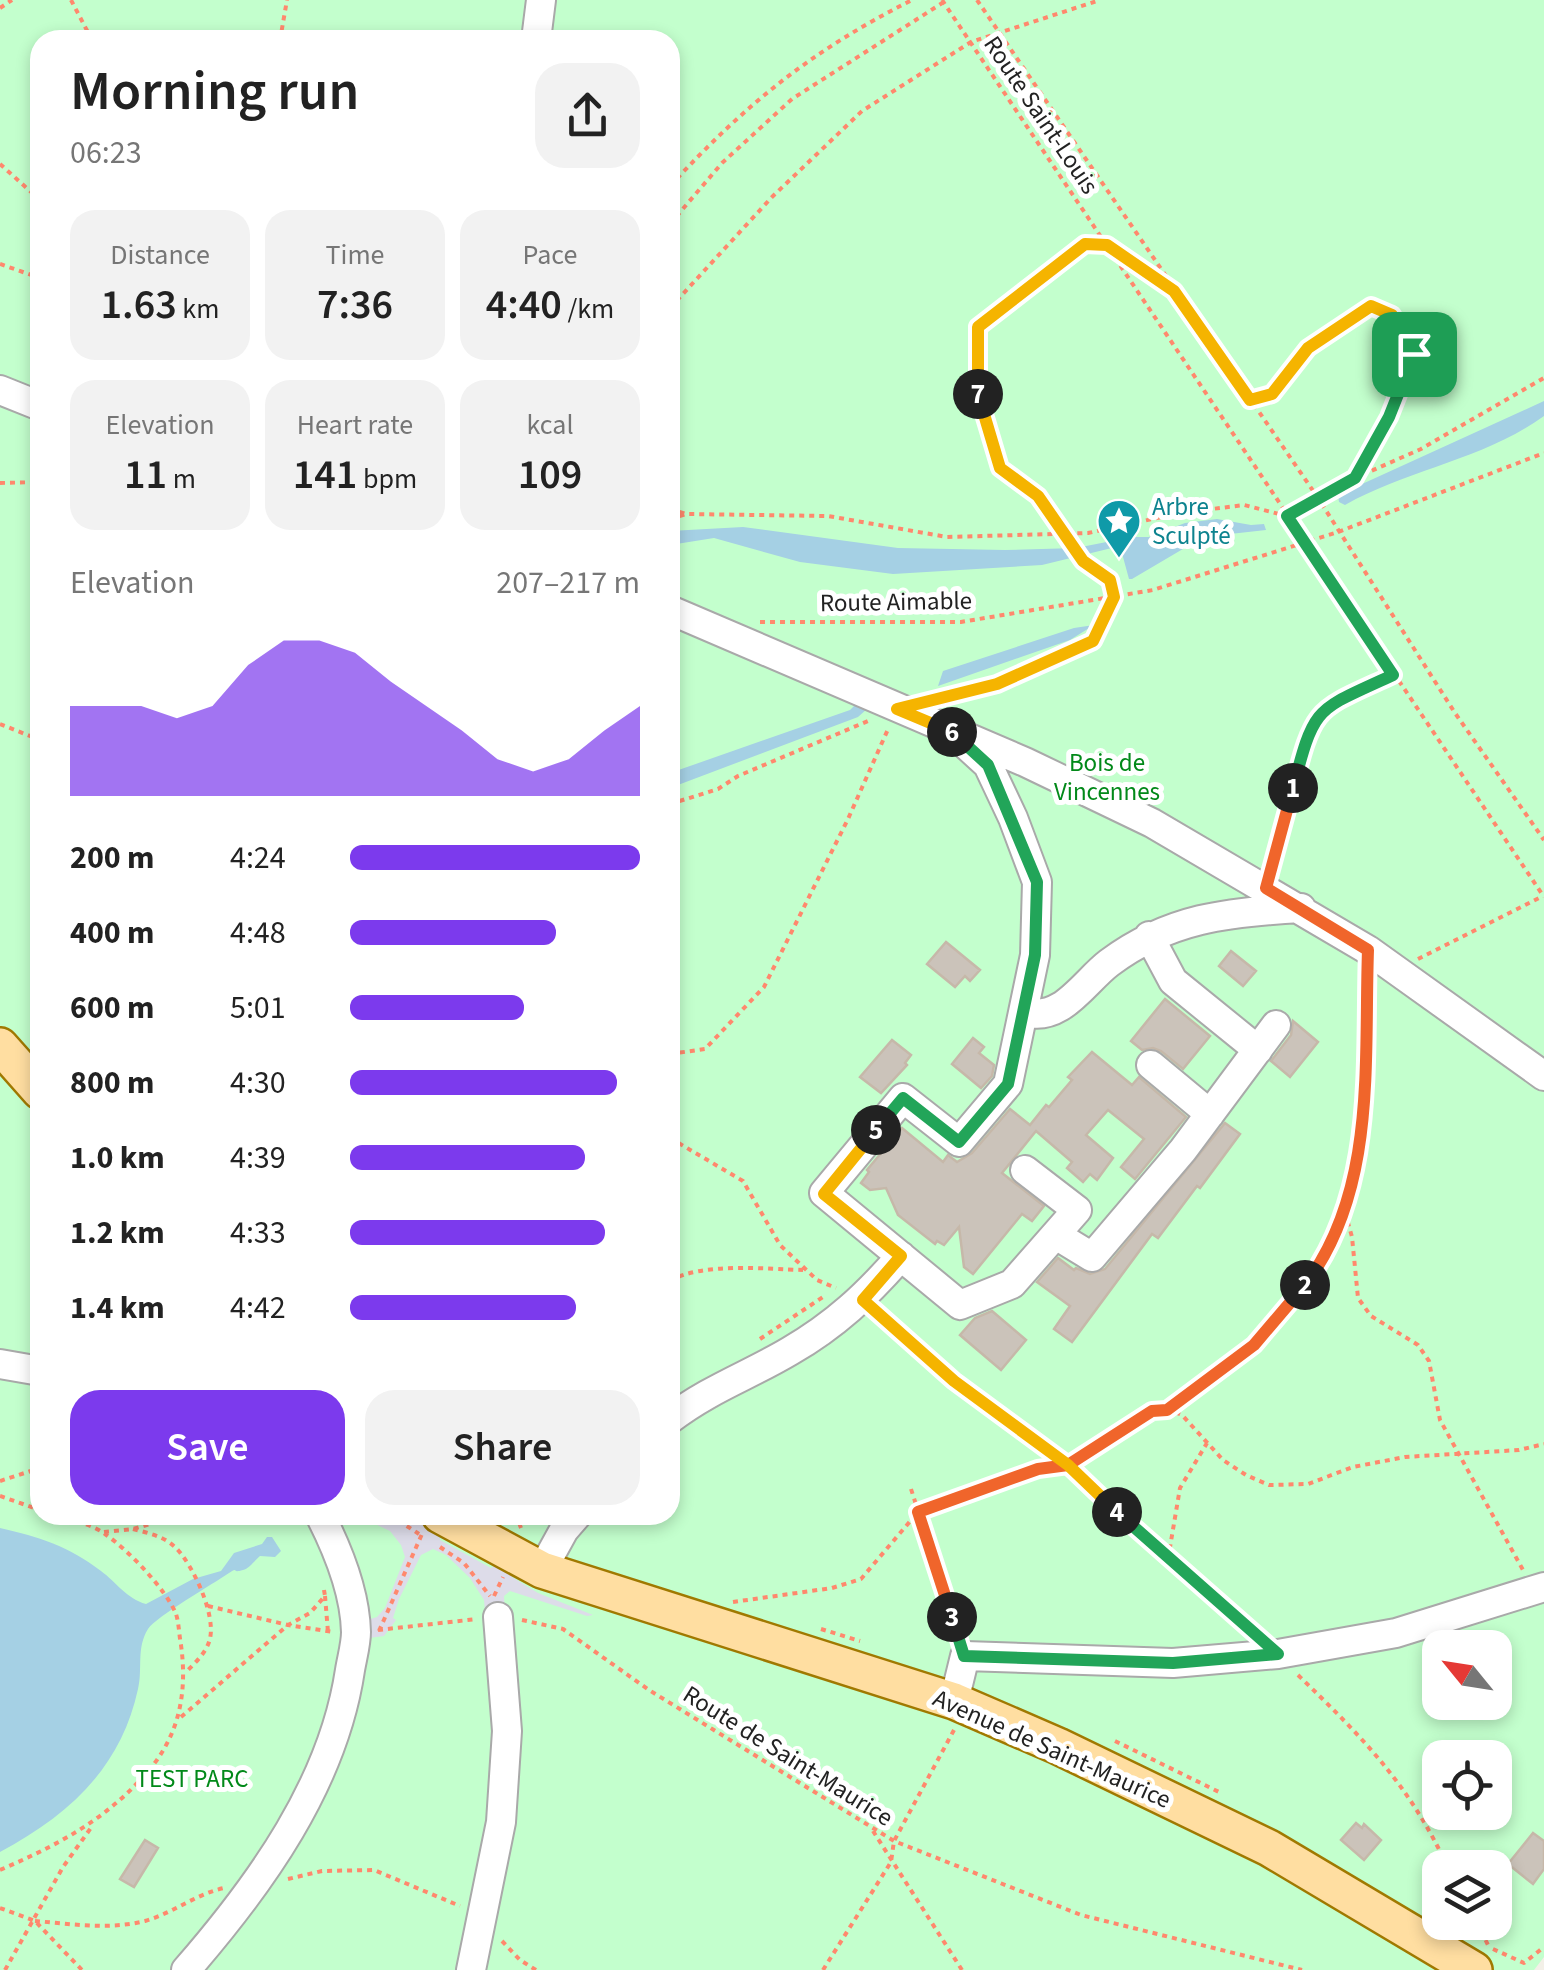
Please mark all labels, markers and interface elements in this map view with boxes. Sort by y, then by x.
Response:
street label: Route Saint-Louis [975,29,1107,201]
text: Morning run [70,53,359,131]
button: share [535,63,640,168]
text: 06:23 [70,130,142,176]
text: Distance [110,235,210,275]
text: Time [326,235,385,275]
text: Pace [523,235,577,275]
text: 1.63 [101,275,177,335]
text: 7:36 [317,275,393,335]
text: 4:40 [486,275,562,335]
text: km [177,289,219,329]
text: /km [562,289,614,329]
pin [1372,312,1457,397]
icon: arrive [1387,327,1442,382]
pin: 7 [953,369,1003,419]
text: 7 [971,374,985,414]
text: Elevation [105,405,215,445]
text: Heart rate [297,405,413,445]
text: kcal [526,405,574,445]
text: 11 [124,445,167,505]
text: 141 [293,445,357,505]
text: 109 [518,445,582,505]
text: m [167,459,196,499]
text: bpm [357,459,417,499]
place label: Arbre Sculpté [1152,489,1231,554]
place icon: Arbre Sculpté [1096,498,1142,559]
text: Elevation [70,560,195,606]
text: 207–217 m [496,560,640,606]
street label: Route Aimable [820,583,972,621]
pin: 6 [927,707,977,757]
text: 6 [945,712,959,752]
park label: Bois de Vincennes [1054,745,1160,810]
pin: 1 [1268,763,1318,813]
text: 1 [1286,768,1300,808]
text: 200 m [70,835,155,881]
text: 4:24 [230,835,286,881]
text: 400 m [70,910,155,956]
text: 4:48 [230,910,286,956]
text: 600 m [70,985,155,1031]
text: 5:01 [230,985,286,1031]
text: 800 m [70,1060,155,1106]
text: 4:30 [230,1060,286,1106]
pin: 5 [851,1105,901,1155]
text: 5 [869,1110,883,1150]
text: 1.0 km [70,1135,165,1181]
text: 4:39 [230,1135,286,1181]
text: 1.2 km [70,1210,165,1256]
text: 4:33 [230,1210,286,1256]
pin: 2 [1280,1260,1330,1310]
text: 2 [1298,1265,1312,1305]
text: 1.4 km [70,1285,165,1331]
text: 4:42 [230,1285,286,1331]
button: Save [70,1390,345,1505]
button: Share [365,1390,640,1505]
pin: 4 [1092,1487,1142,1537]
text: 4 [1110,1492,1124,1532]
pin: 3 [927,1592,977,1642]
text: 3 [945,1597,959,1637]
north arrow [1422,1630,1512,1720]
map controls [1422,1630,1512,1940]
street label: Route de Saint-Maurice [676,1677,900,1835]
street label: Avenue de Saint-Maurice [927,1680,1177,1818]
button: locate [1422,1740,1512,1830]
park label: TEST PARC [136,1761,248,1797]
button: layers [1422,1850,1512,1940]

